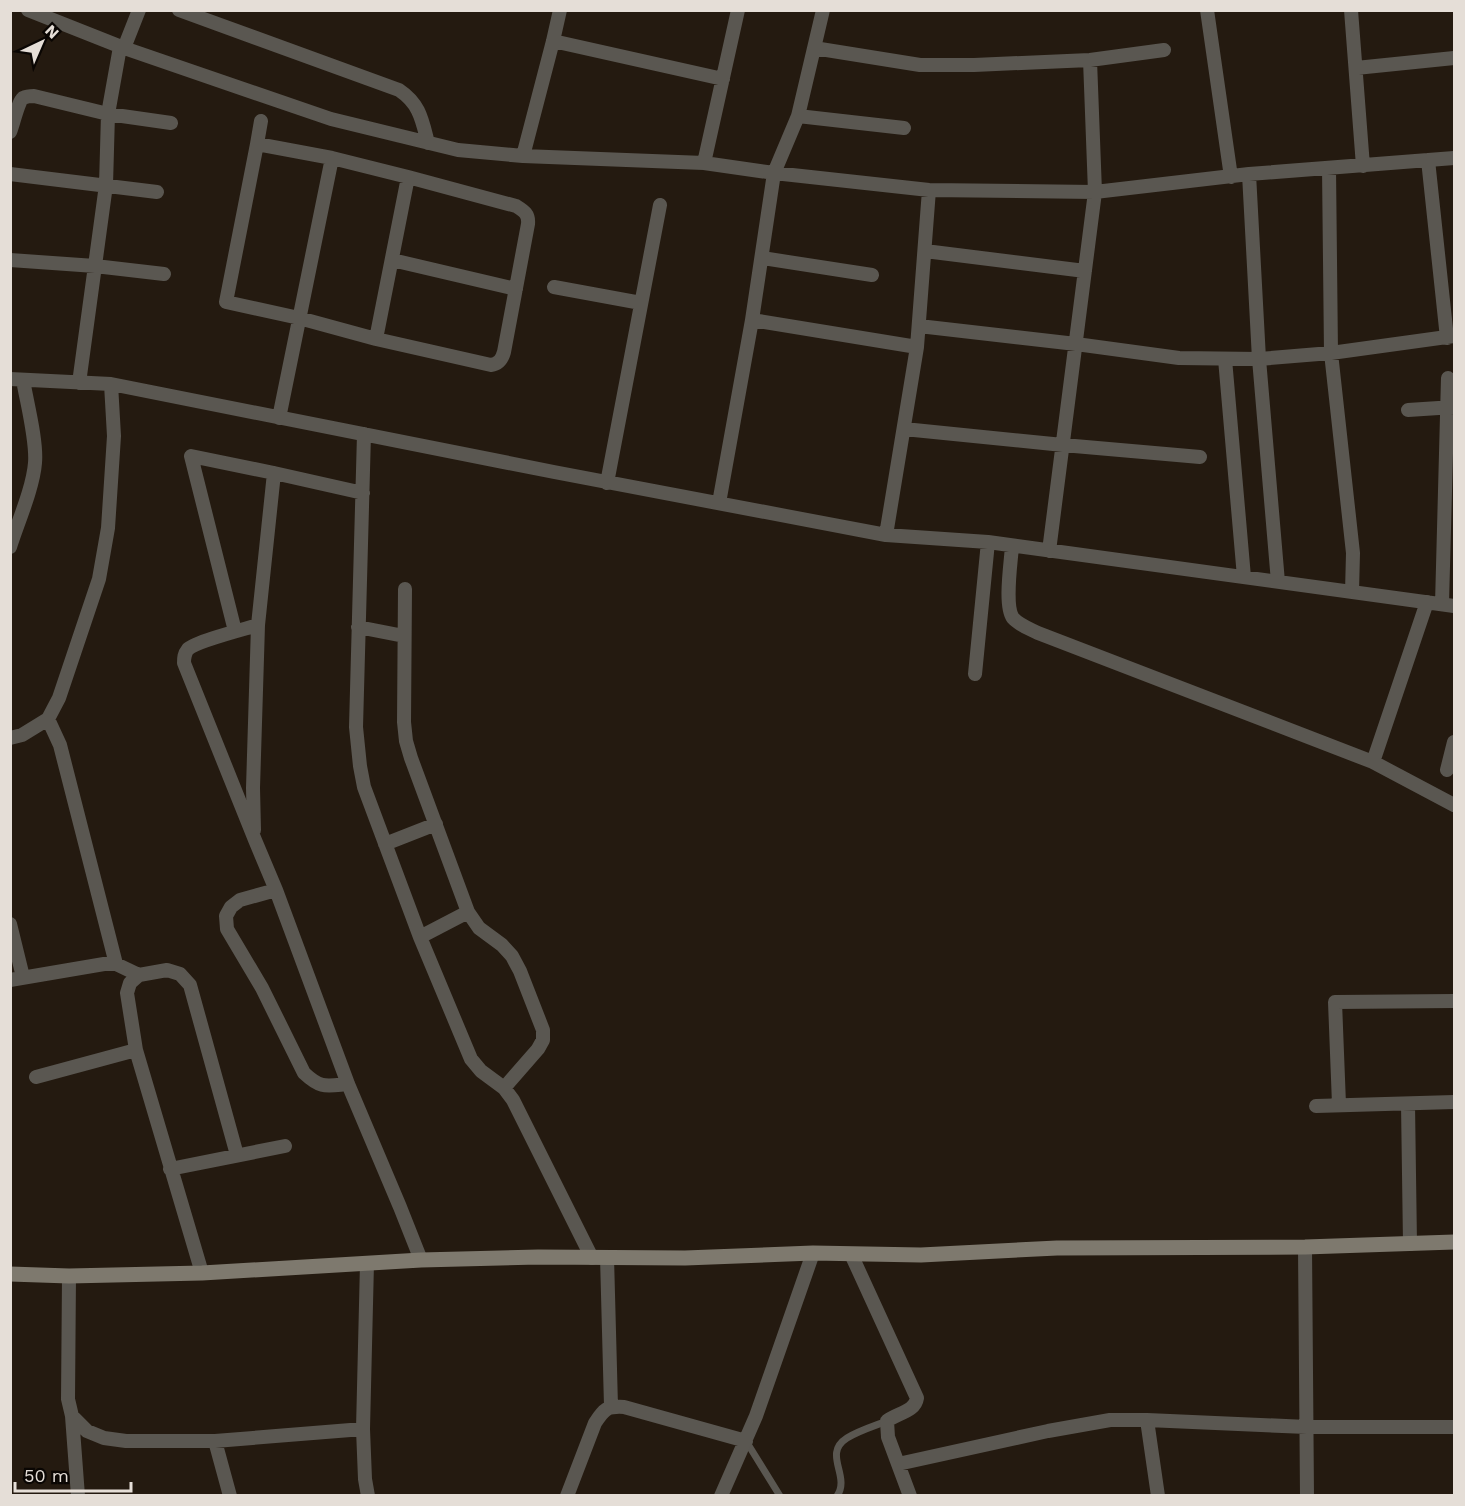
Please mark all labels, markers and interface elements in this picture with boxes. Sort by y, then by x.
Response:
north arrow [12,12,72,72]
text: N [41,21,63,43]
scale bar [15,1455,130,1493]
text: 50 m [24,1465,69,1486]

